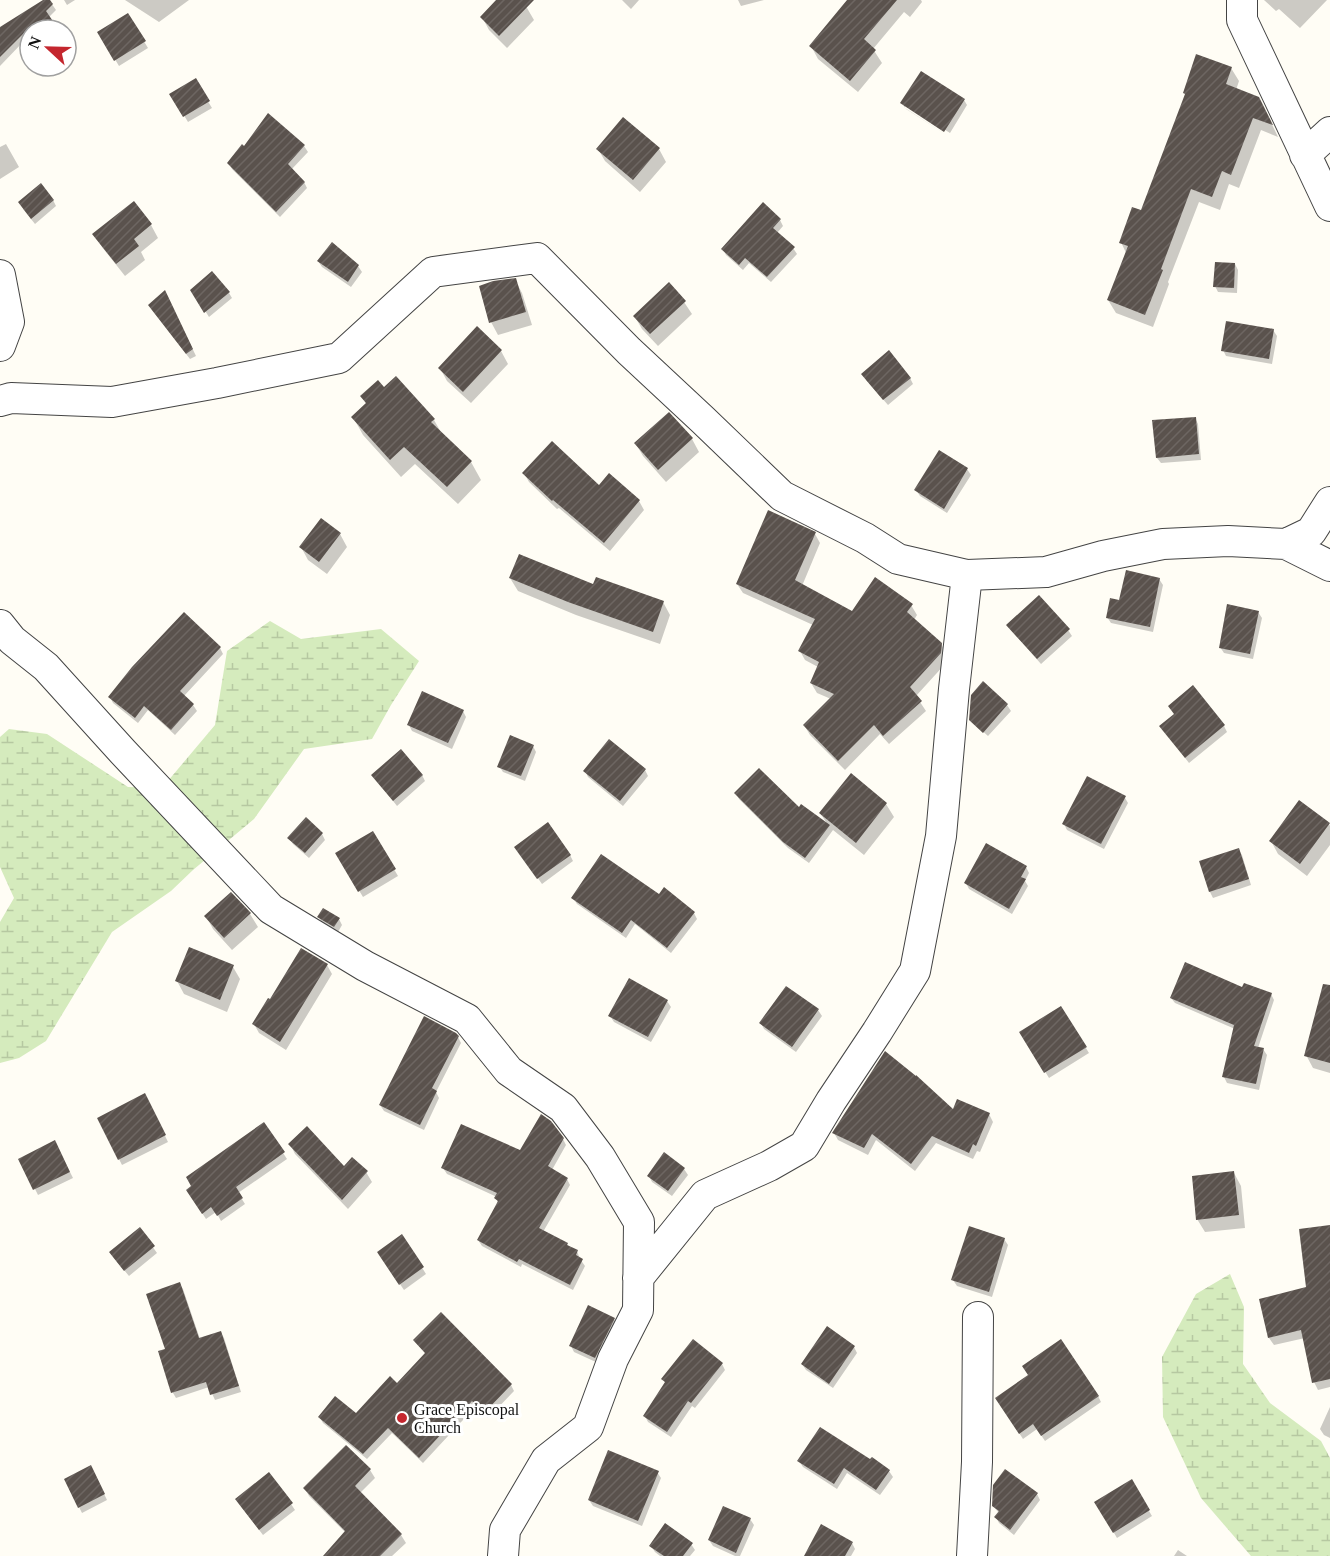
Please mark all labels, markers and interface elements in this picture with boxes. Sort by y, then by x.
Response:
north arrow [18,18,78,78]
text: N [25,34,45,51]
place label: Grace Episcopal Church [414,1401,520,1436]
marker: Grace Episcopal Church [395,1411,409,1425]

